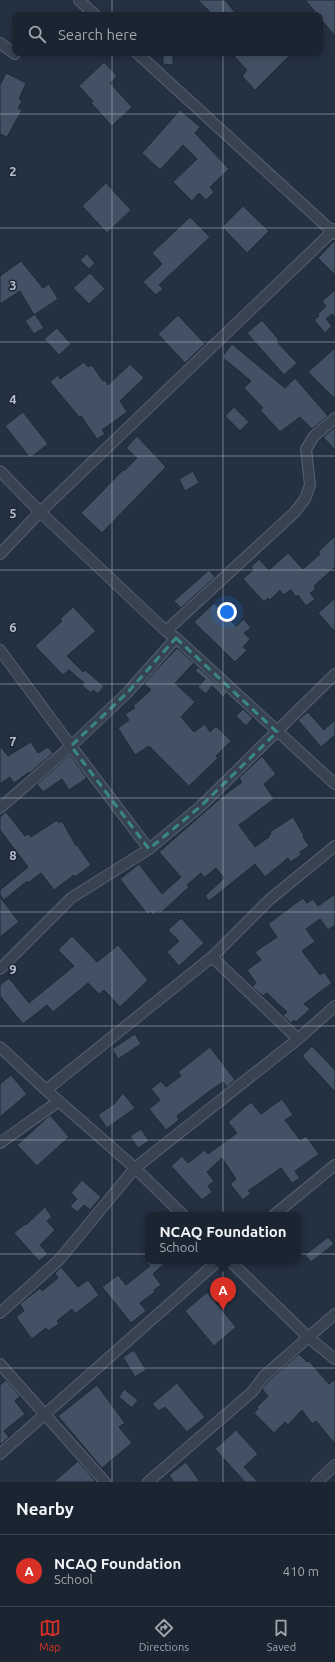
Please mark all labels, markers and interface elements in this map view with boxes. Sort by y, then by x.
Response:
search box [12,12,323,56]
icon: search [26,23,48,45]
text: Search here [58,26,137,43]
text: 2 [9,164,17,178]
text: 3 [9,278,17,292]
text: 4 [9,392,17,406]
text: 5 [9,506,17,520]
your location [217,602,237,622]
text: 6 [9,620,17,634]
text: 7 [9,734,17,748]
text: 8 [9,848,17,862]
text: 9 [9,962,17,976]
popup [145,1212,301,1264]
text: NCAQ Foundation [159,1223,287,1240]
text: School [159,1240,198,1254]
pin: A [210,1277,236,1310]
text: Nearby [16,1499,74,1518]
text: NCAQ Foundation [54,1555,181,1572]
text: A [24,1564,34,1578]
text: 410 m [283,1564,319,1578]
text: School [54,1572,93,1586]
tab: Map [39,1617,61,1653]
tab: Directions [139,1617,189,1653]
tab: Saved [267,1617,296,1653]

